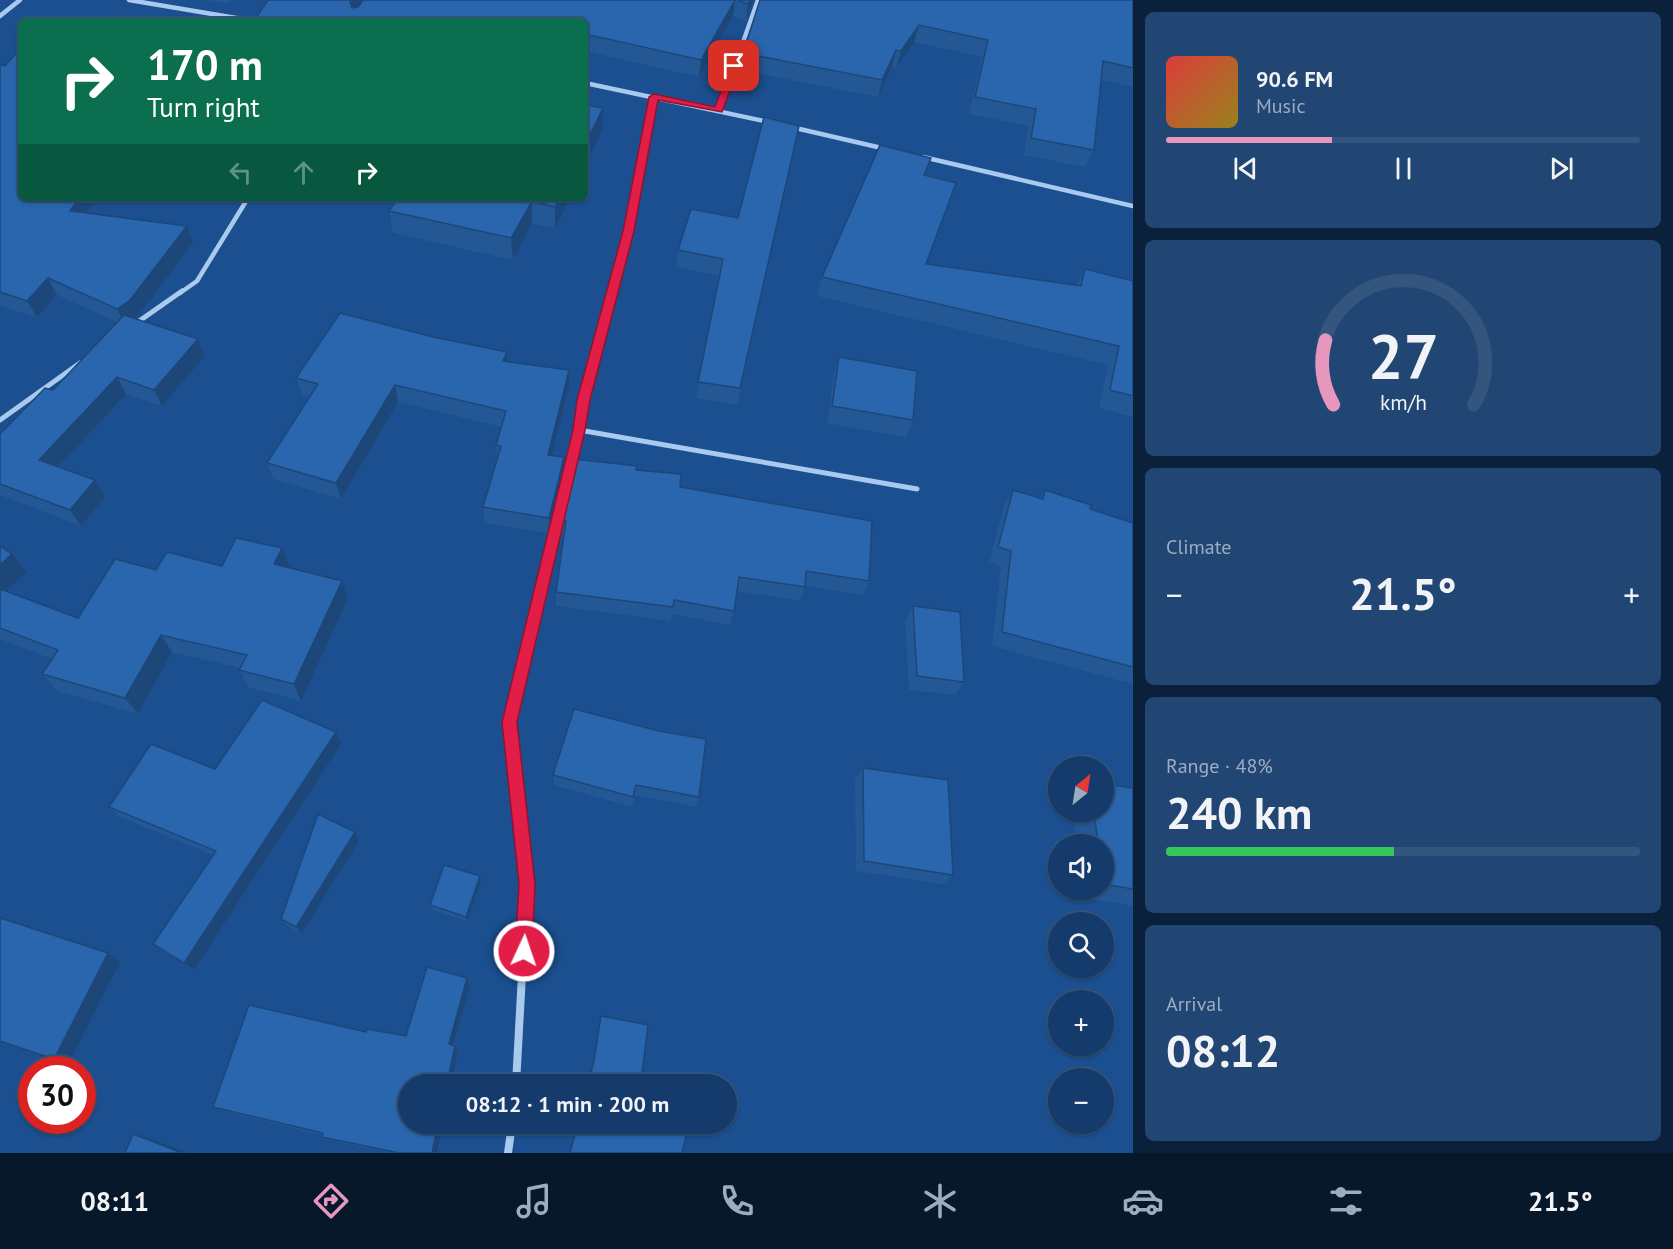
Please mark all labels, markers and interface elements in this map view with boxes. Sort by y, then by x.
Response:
text: 170 m [147,37,263,92]
pin [708,40,759,91]
icon: right [48,42,126,120]
icon: arrive [717,49,750,82]
text: 90.6 FM [1256,65,1333,93]
text: Turn right [147,90,260,124]
text: Music [1256,93,1305,119]
icon: previous [1229,152,1262,185]
icon: pause [1387,152,1420,185]
icon: next [1545,152,1578,185]
icon: left [224,156,257,189]
icon: ahead [287,156,320,189]
icon: right [350,156,383,189]
text: 27 [1368,315,1438,396]
text: km/h [1379,389,1426,417]
text: Climate [1166,534,1232,560]
text: 21.5° [1349,564,1457,622]
text: − [1166,573,1183,616]
text: + [1623,573,1640,616]
text: Range · 48% [1166,753,1273,779]
north arrow [1048,756,1114,822]
map controls [1048,756,1114,1134]
text: 240 km [1166,783,1312,841]
button: sound [1048,834,1114,900]
button: search [1048,912,1114,978]
position arrow [492,919,556,983]
button: + [1048,990,1114,1056]
text: Arrival [1166,991,1222,1017]
text: 08:12 [1166,1021,1280,1079]
speed limit sign: 30 [18,1056,96,1134]
button: − [1048,1068,1114,1134]
text: 08:12 · 1 min · 200 m [466,1090,669,1118]
icon: directions [310,1180,352,1222]
icon: music [513,1180,555,1222]
icon: phone [716,1180,758,1222]
icon: climate [919,1180,961,1222]
icon: car [1122,1180,1164,1222]
icon: filters [1325,1180,1367,1222]
text: 08:11 [81,1184,149,1218]
text: 21.5° [1528,1184,1592,1218]

